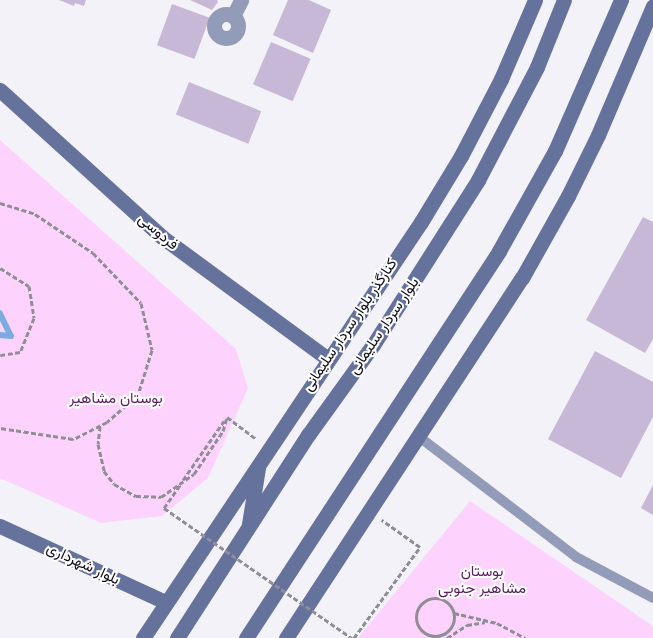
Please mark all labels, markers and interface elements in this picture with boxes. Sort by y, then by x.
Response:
street label: فردوسی [134,210,182,254]
street label: کنارگذر بلوار سردار سلیمانی [299,255,401,395]
street label: بلوار سردار سلیمانی [345,274,423,378]
park label: بوستان مشاهیر [69,390,163,408]
street label: بلوار شهرداری [44,539,122,589]
park label: بوستان مشاهیر جنوبی [438,562,526,597]

